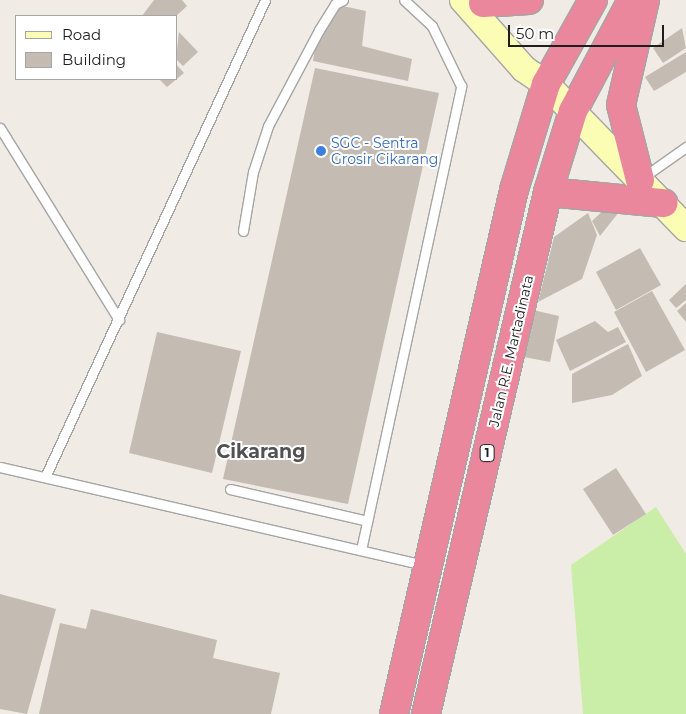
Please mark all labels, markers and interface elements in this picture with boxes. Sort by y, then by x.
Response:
legend [15,15,178,80]
scale bar [511,15,667,47]
text: 50 m [516,24,554,43]
text: Road [62,25,101,44]
text: Building [62,50,126,69]
place label: SGC - Sentra Grosir Cikarang [331,135,438,168]
marker: SGC - Sentra Grosir Cikarang [315,145,327,157]
street label: Jalan R.E. Martadinata [485,273,537,429]
district label: Cikarang [216,441,306,463]
road number: 1 [480,443,494,462]

